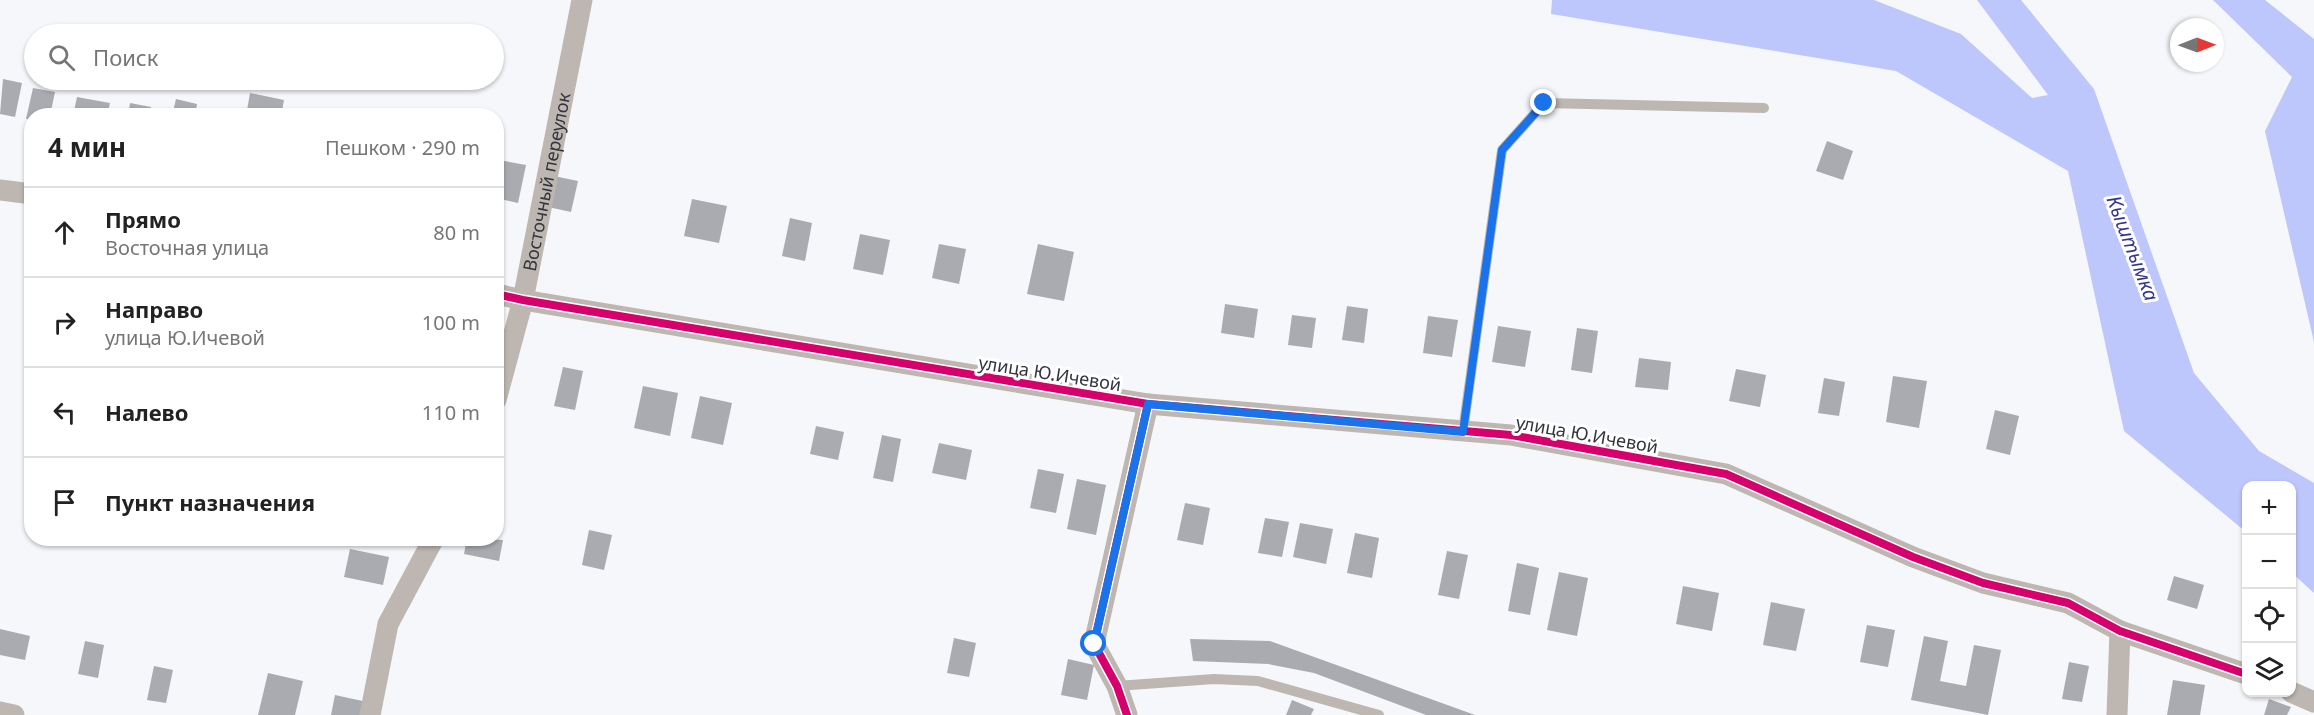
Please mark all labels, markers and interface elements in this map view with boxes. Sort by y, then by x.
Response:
north arrow [2170,18,2224,72]
search box [24,24,504,90]
icon: search [45,41,78,74]
text: Поиск [93,42,158,72]
route end [1530,89,1556,115]
street label: Восточный переулок [517,90,576,273]
text: 4 мин [48,129,126,165]
text: Пешком · 290 m [325,134,480,161]
water label: Кыштымка [2101,191,2165,305]
text: Прямо [105,204,181,234]
icon: ahead [48,216,81,249]
text: 80 m [433,219,480,246]
text: Восточная улица [105,234,269,261]
text: Направо [105,294,203,324]
icon: right [48,306,81,339]
text: 100 m [422,309,480,336]
text: улица Ю.Ичевой [105,324,265,351]
street label: улица Ю.Ичевой [977,350,1123,396]
icon: left [48,396,81,429]
text: Налево [105,397,188,427]
text: 110 m [422,399,480,426]
street label: улица Ю.Ичевой [1514,410,1660,458]
map controls [2242,481,2296,697]
button: + [2242,481,2296,535]
icon: arrive [48,486,81,519]
text: Пункт назначения [105,487,315,517]
button: − [2242,535,2296,589]
button: locate [2242,589,2296,643]
route start [1080,630,1106,656]
button: layers [2242,643,2296,697]

